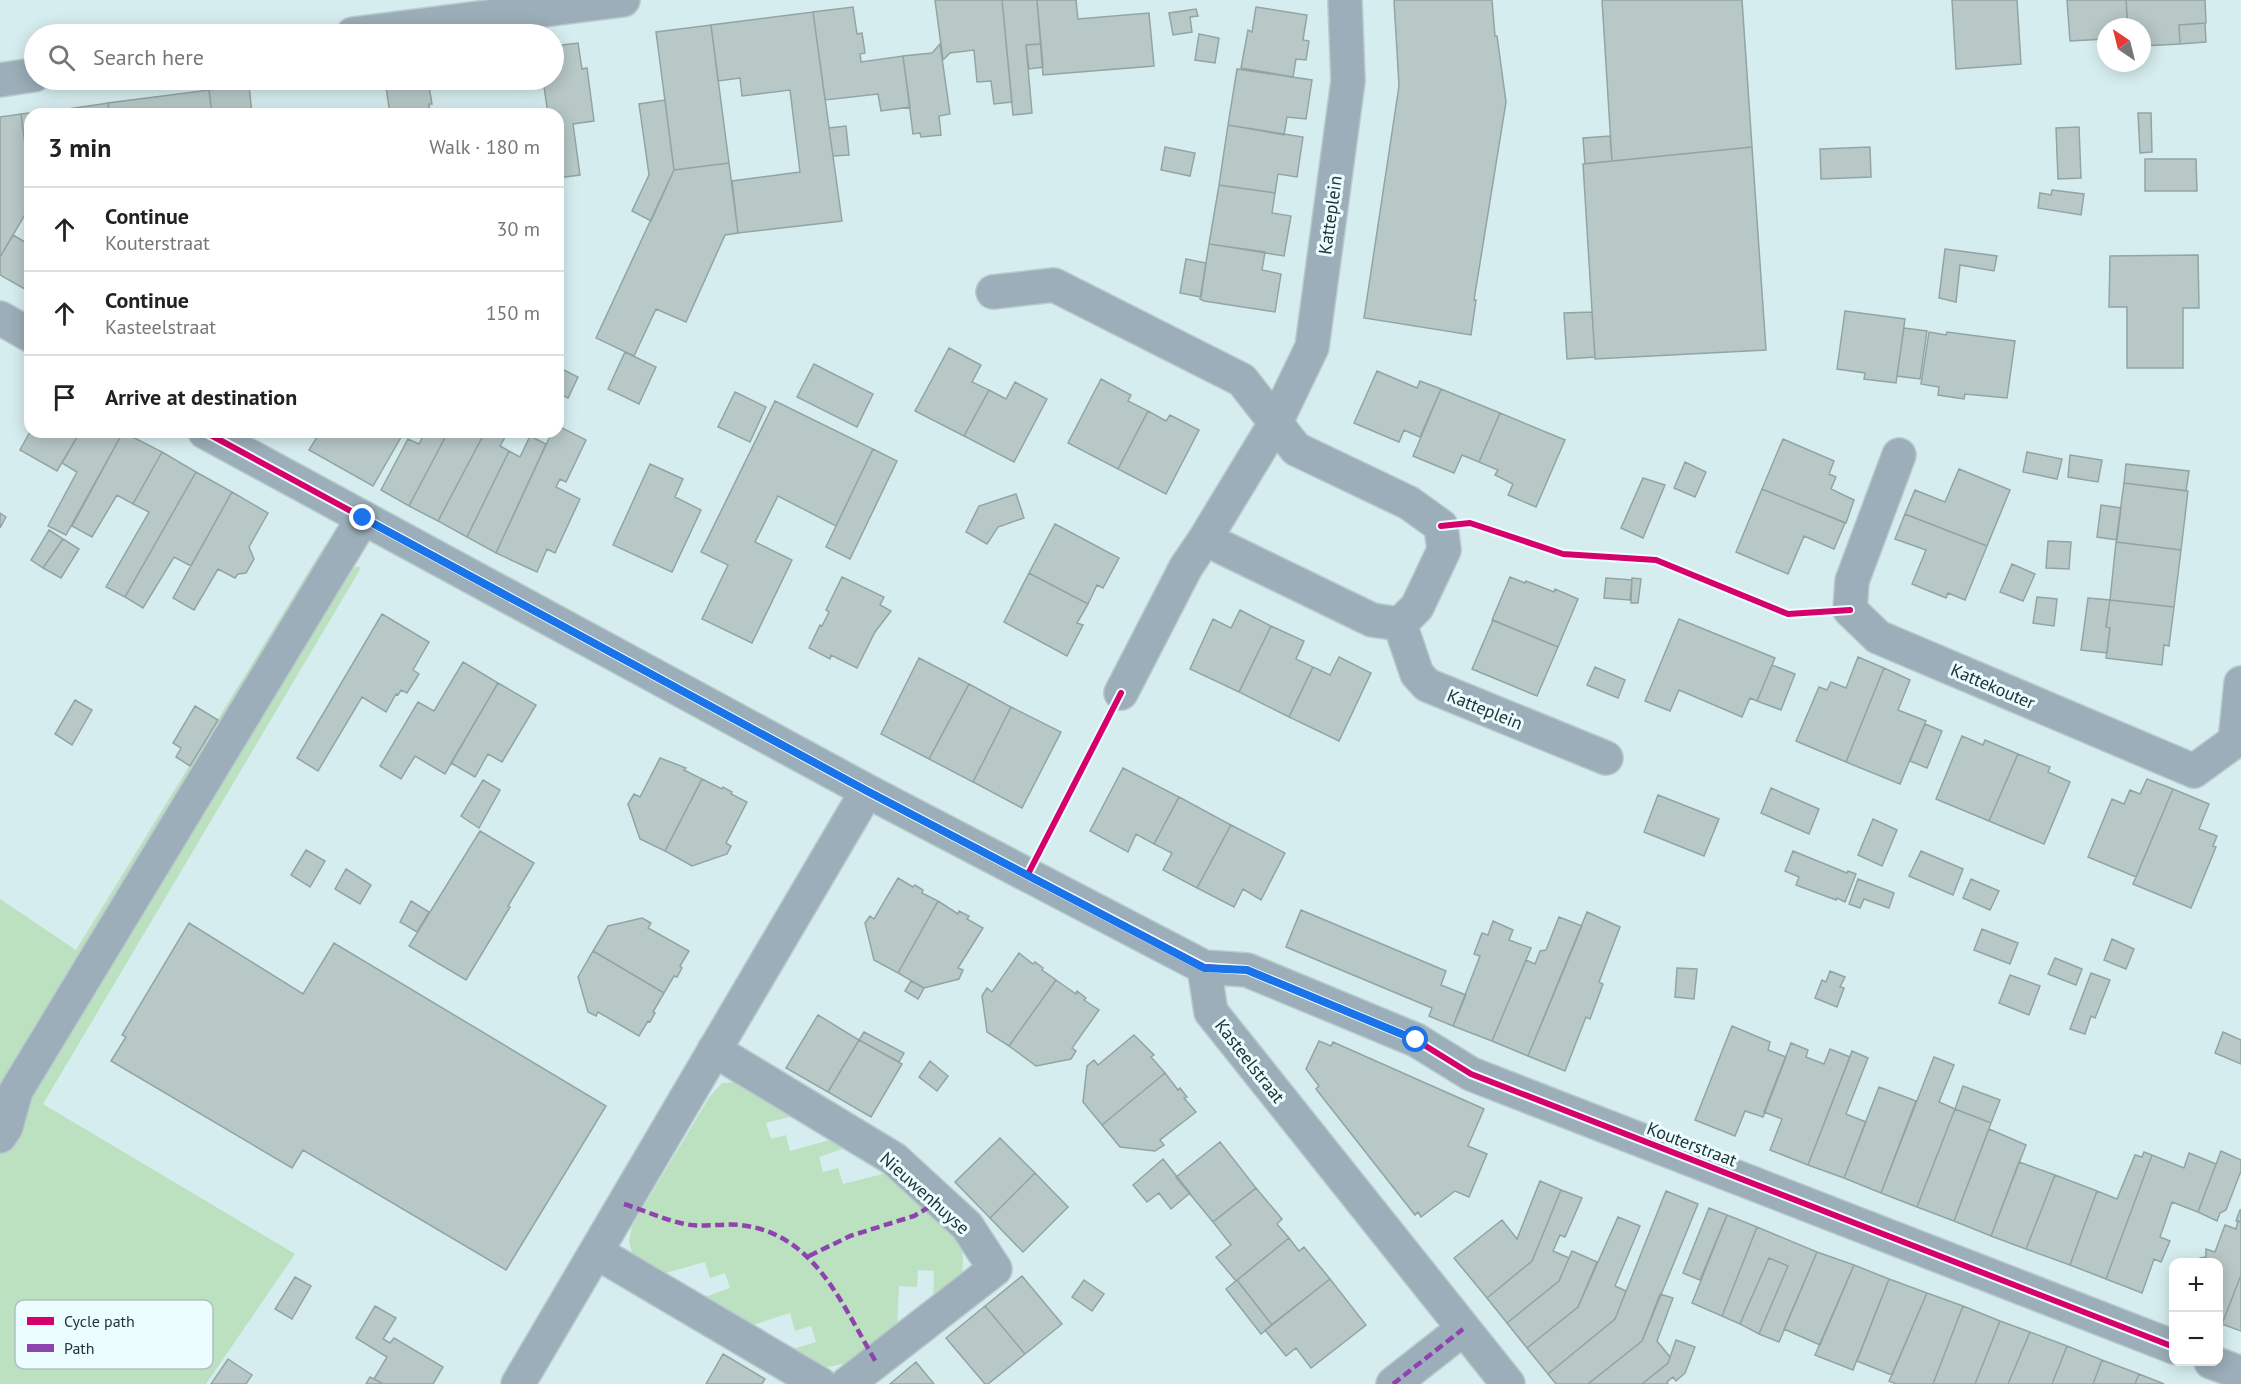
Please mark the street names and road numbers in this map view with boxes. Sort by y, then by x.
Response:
street label: Katteplein [1313,174,1347,256]
street label: Kattekouter [1947,658,2039,714]
street label: Katteplein [1444,683,1526,735]
street label: Kasteelstraat [1210,1015,1290,1107]
street label: Kouterstraat [1644,1116,1740,1172]
street label: Nieuwenhuyse [876,1147,974,1239]

